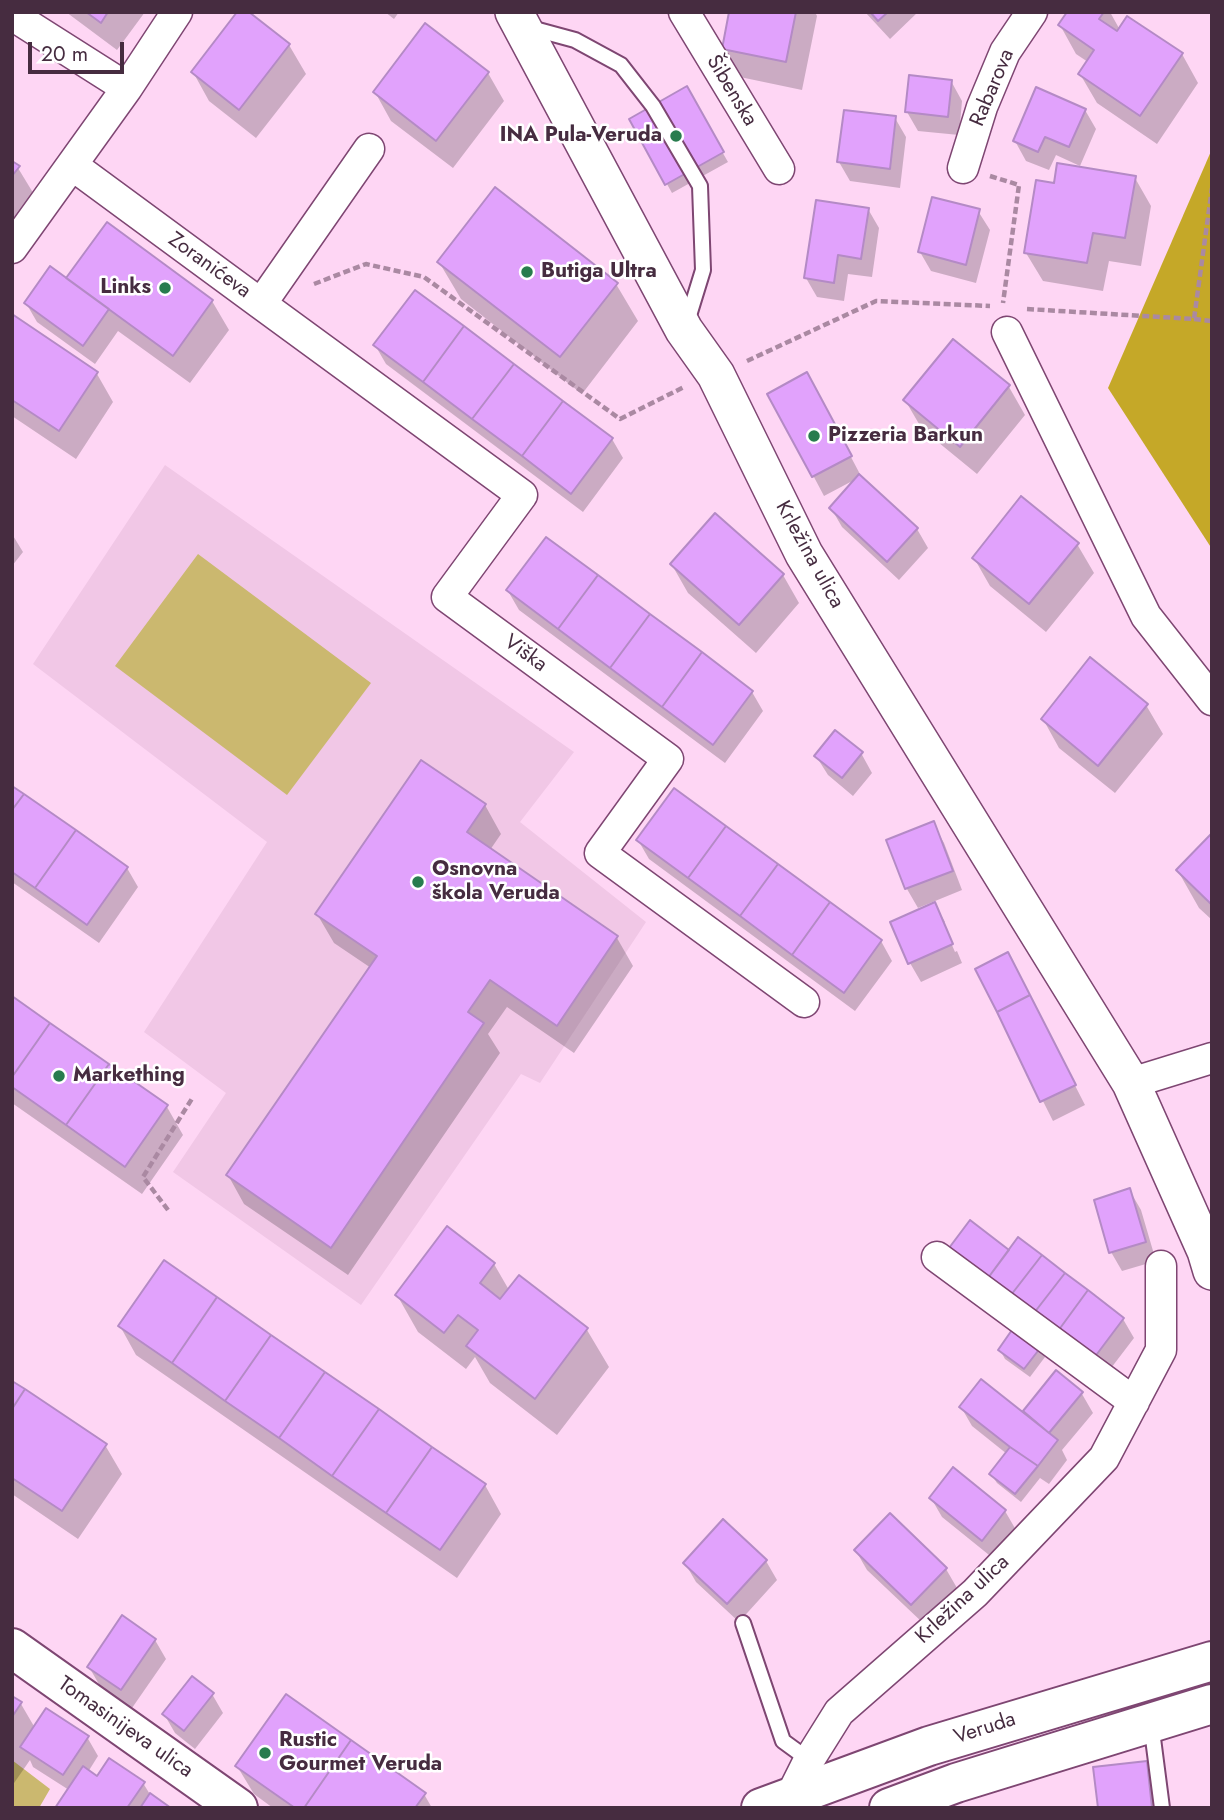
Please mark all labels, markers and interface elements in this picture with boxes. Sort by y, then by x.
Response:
scale bar [32,28,128,72]
text: 20 m [41,39,88,69]
street label: Rabarova [966,46,1020,130]
street label: Šibenska [700,51,762,131]
place label: INA Pula-Veruda [500,123,662,149]
marker: INA Pula-Veruda [668,128,684,144]
street label: Zoranićeva [163,228,255,304]
place label: Butiga Ultra [541,259,657,285]
marker: Butiga Ultra [519,264,535,280]
place label: Links [100,275,151,301]
marker: Links [157,280,173,296]
place label: Pizzeria Barkun [828,423,983,449]
marker: Pizzeria Barkun [806,428,822,444]
street label: Krležina ulica [769,497,849,613]
street label: Viška [499,630,551,678]
place label: Osnovna škola Veruda [432,857,560,907]
marker: Osnovna škola Veruda [410,874,426,890]
place label: Markething [73,1063,185,1089]
marker: Markething [51,1068,67,1084]
street label: Krležina ulica [911,1550,1015,1650]
street label: Tomasinijeva ulica [53,1672,197,1784]
street label: Veruda [951,1707,1019,1751]
place label: Rustic Gourmet Veruda [279,1728,442,1778]
marker: Rustic Gourmet Veruda [257,1745,273,1761]

